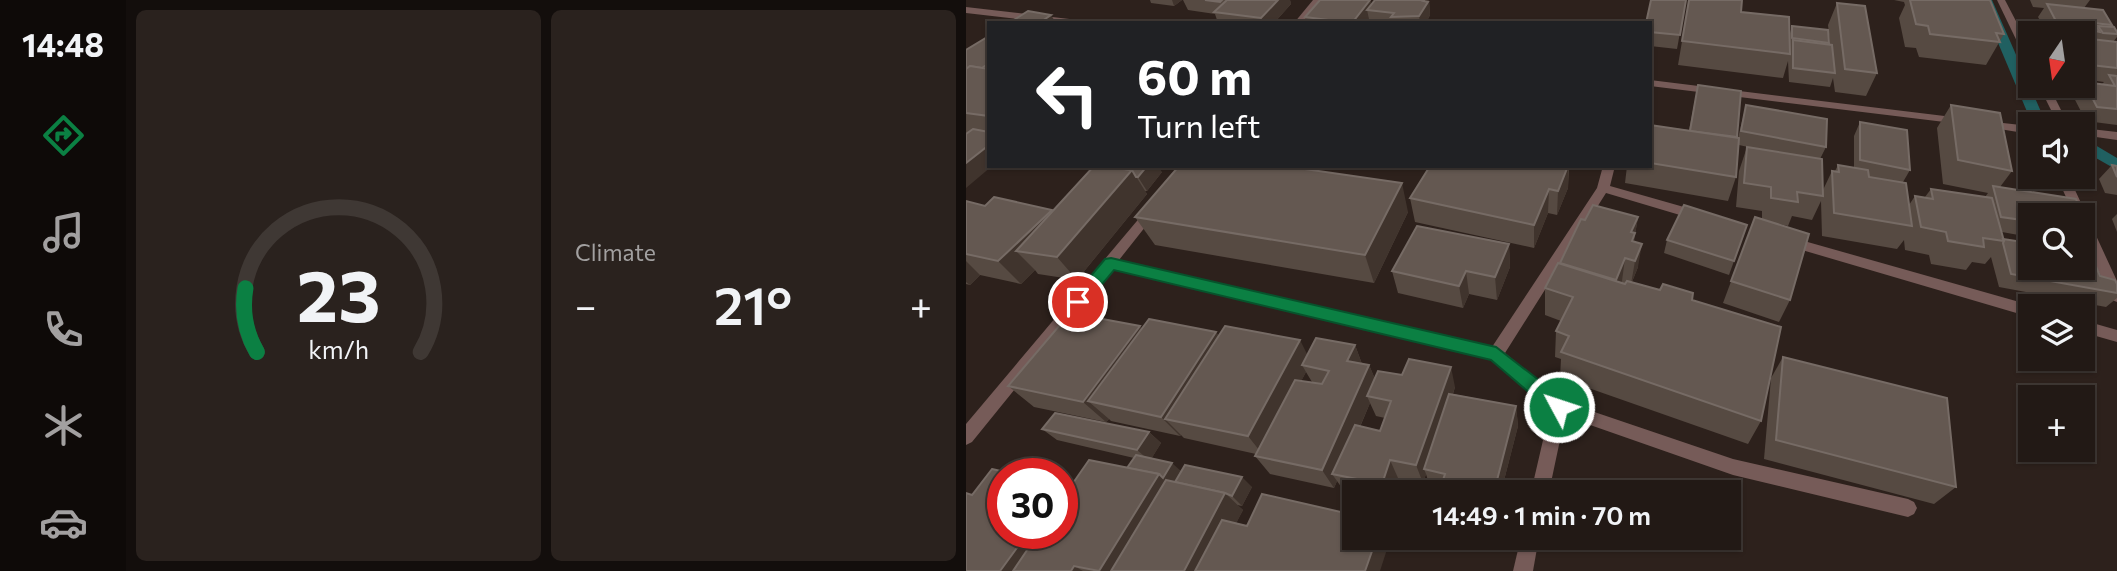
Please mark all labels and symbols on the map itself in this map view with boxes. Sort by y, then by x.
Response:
north arrow [2018,21,2095,98]
pin [1048,272,1108,332]
position arrow [1522,370,1596,444]
speed limit sign: 30 [987,458,1078,549]

